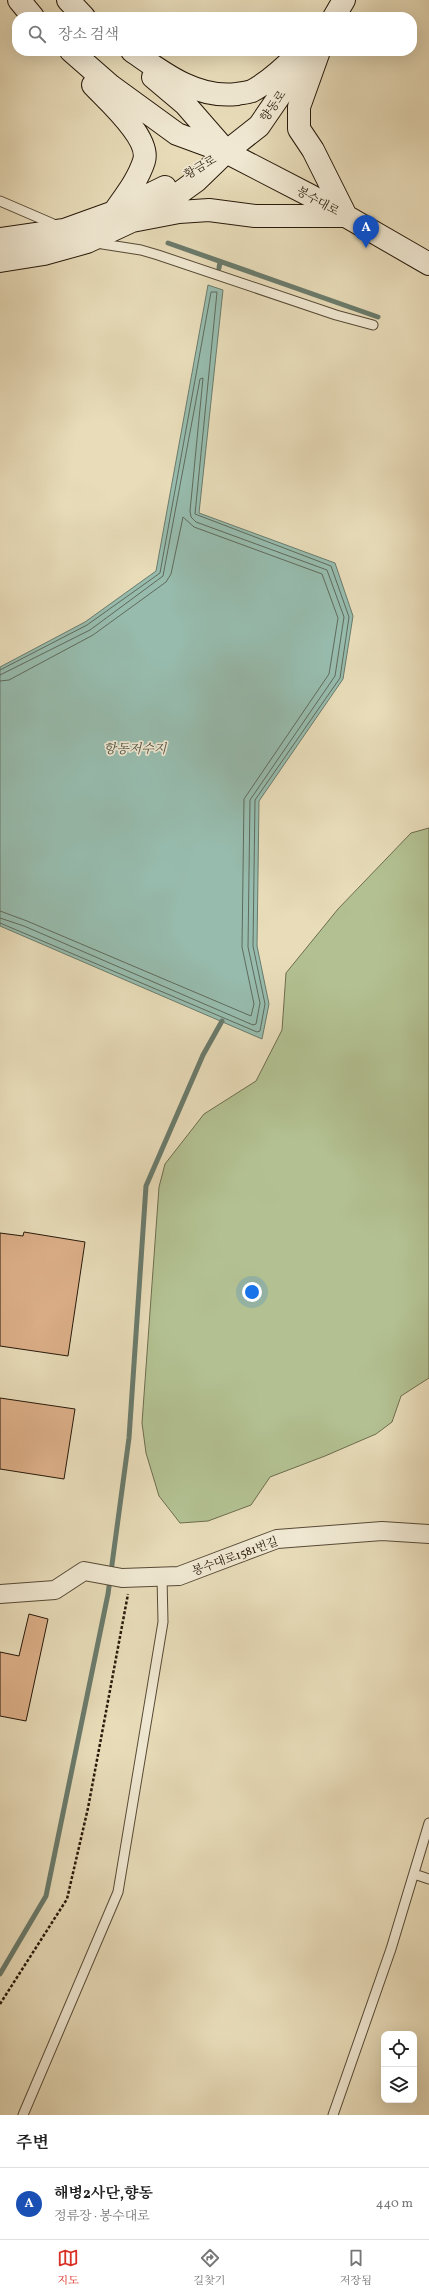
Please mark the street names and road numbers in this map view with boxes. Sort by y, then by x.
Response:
street label: 향동로 [257,87,291,125]
street label: 황금로 [181,152,220,183]
street label: 봉수대로 [293,184,342,220]
street label: 봉수대로1581번길 [190,1534,281,1580]

